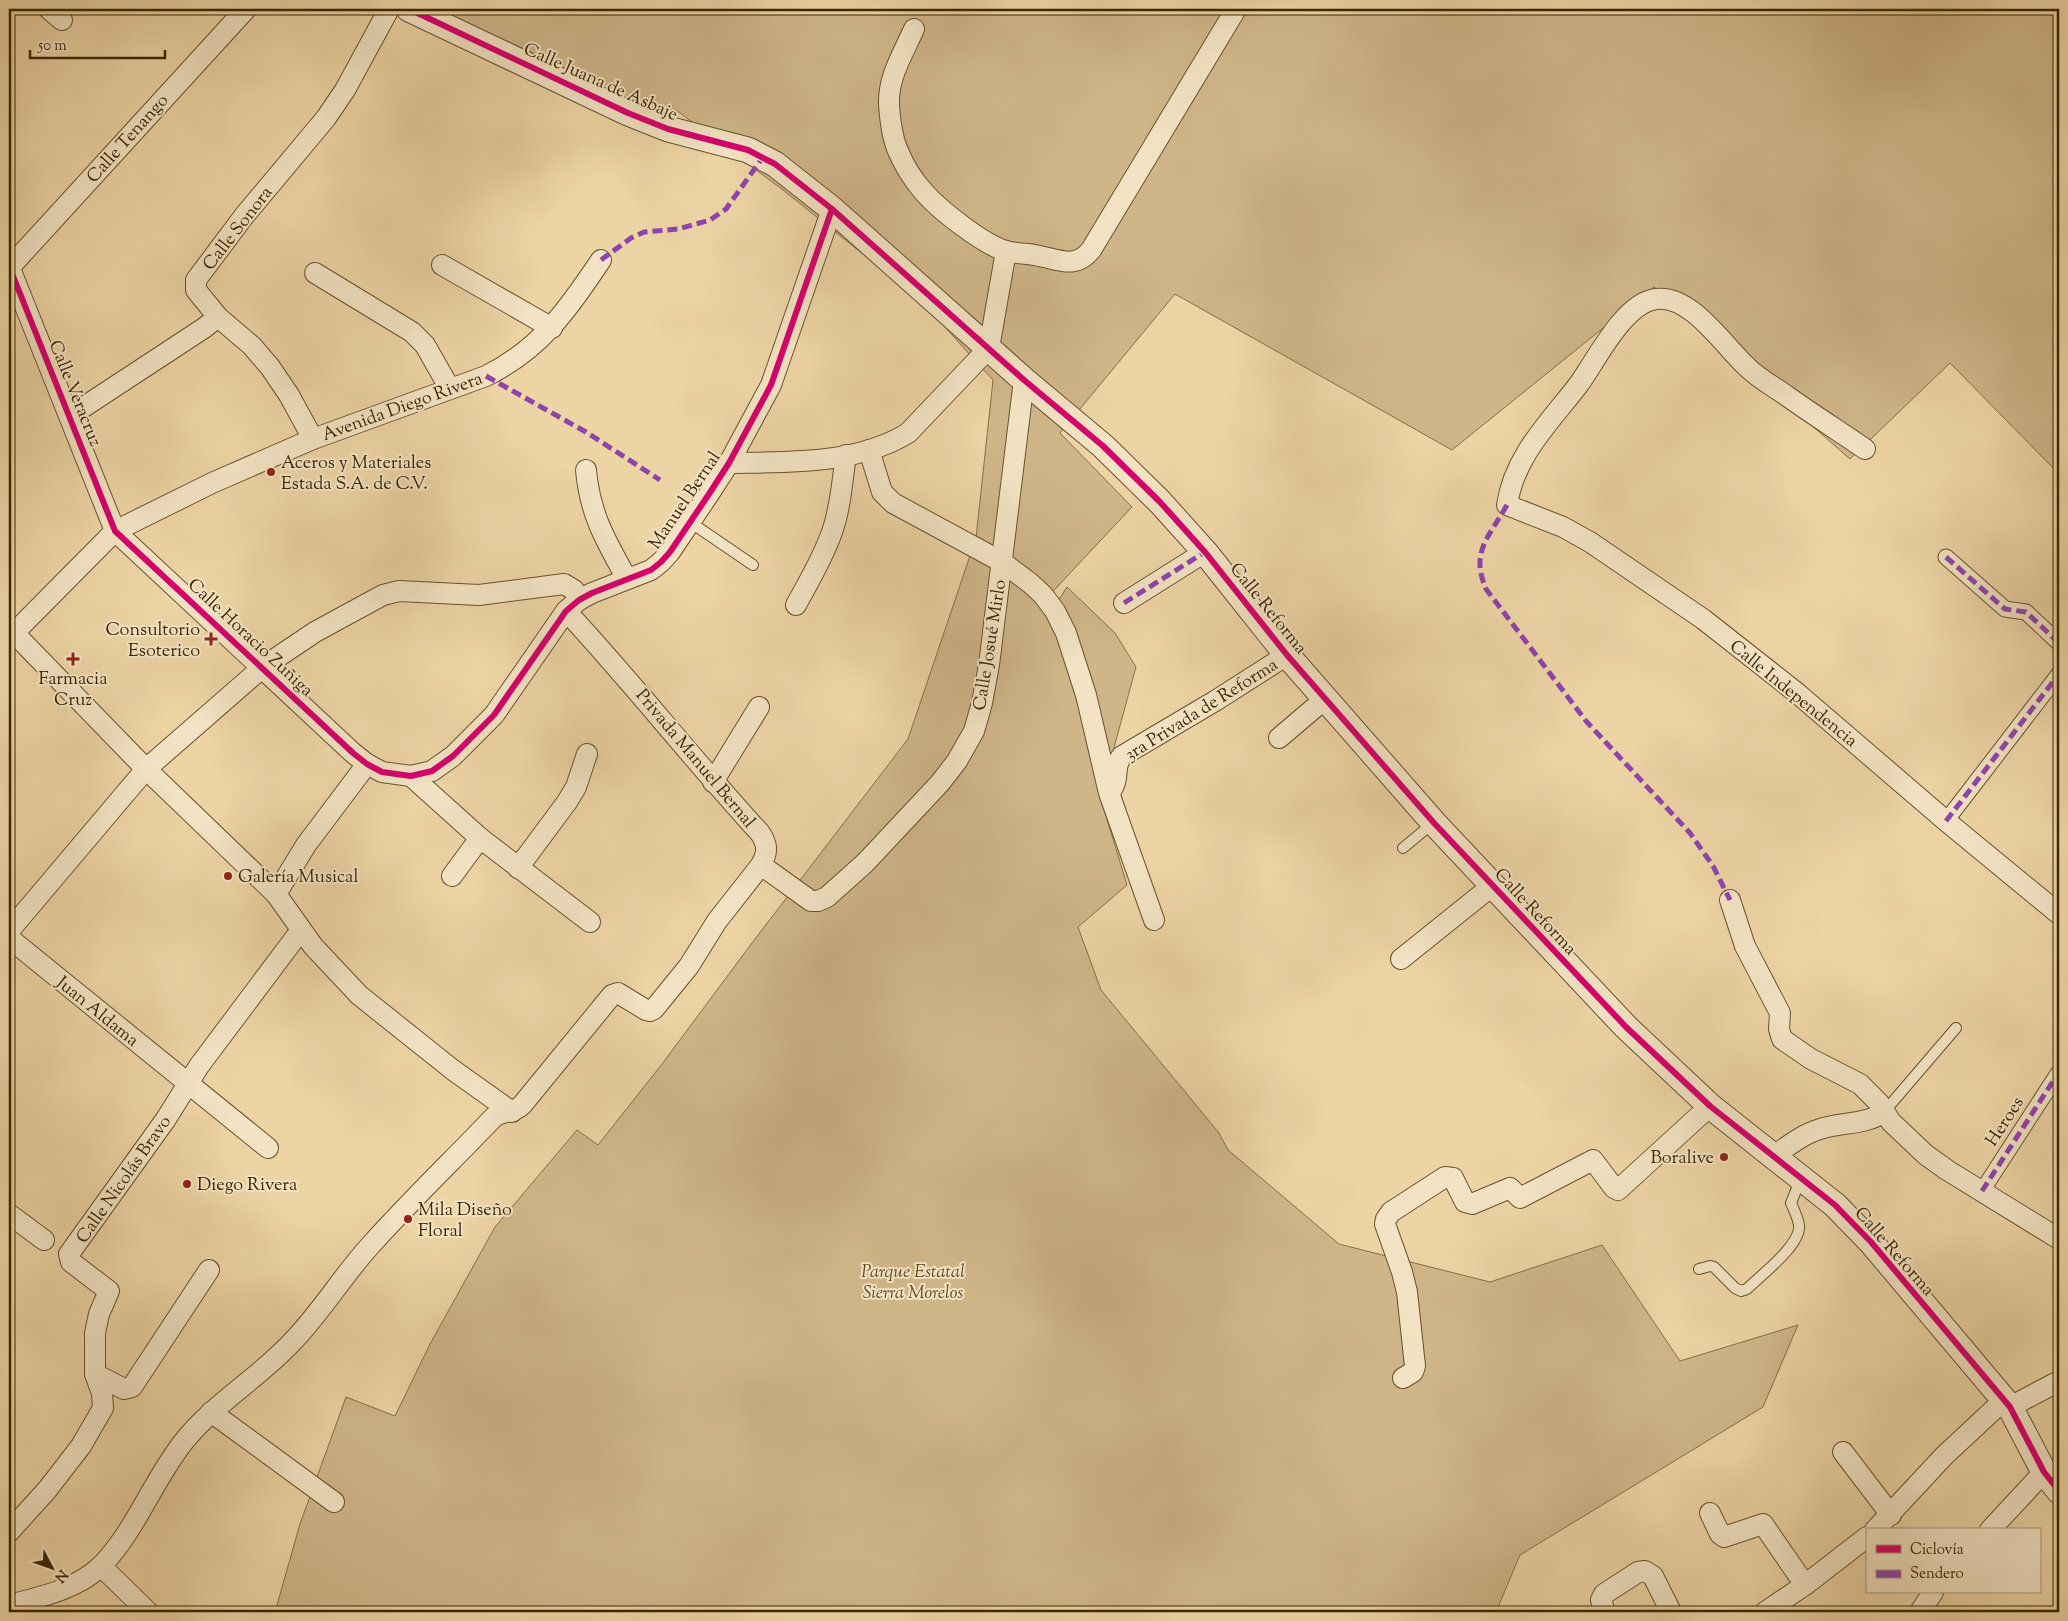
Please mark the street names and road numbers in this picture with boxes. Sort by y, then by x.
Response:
street label: Calle Juana de Asbaje [519,37,681,129]
street label: Calle Tenango [81,89,176,190]
street label: Calle Sonora [197,182,280,277]
street label: Calle Veracruz [41,337,107,451]
street label: Avenida Diego Rivera [319,367,487,449]
street label: Manuel Bernal [643,447,728,555]
street label: Calle Reforma [1222,558,1312,661]
street label: Calle Horacio Zuñiga [181,573,318,704]
street label: Calle Josué Mirlo [968,578,1014,713]
street label: Calle Independencia [1723,635,1862,755]
street label: 3ra Privada de Reforma [1121,653,1284,768]
street label: Privada Manuel Bernal [628,684,761,835]
street label: Calle Reforma [1487,863,1582,962]
street label: Juan Aldama [49,971,144,1054]
street label: Heroes [1980,1092,2031,1152]
street label: Calle Nicolás Bravo [71,1111,179,1249]
street label: Calle Reforma [1847,1202,1940,1303]

